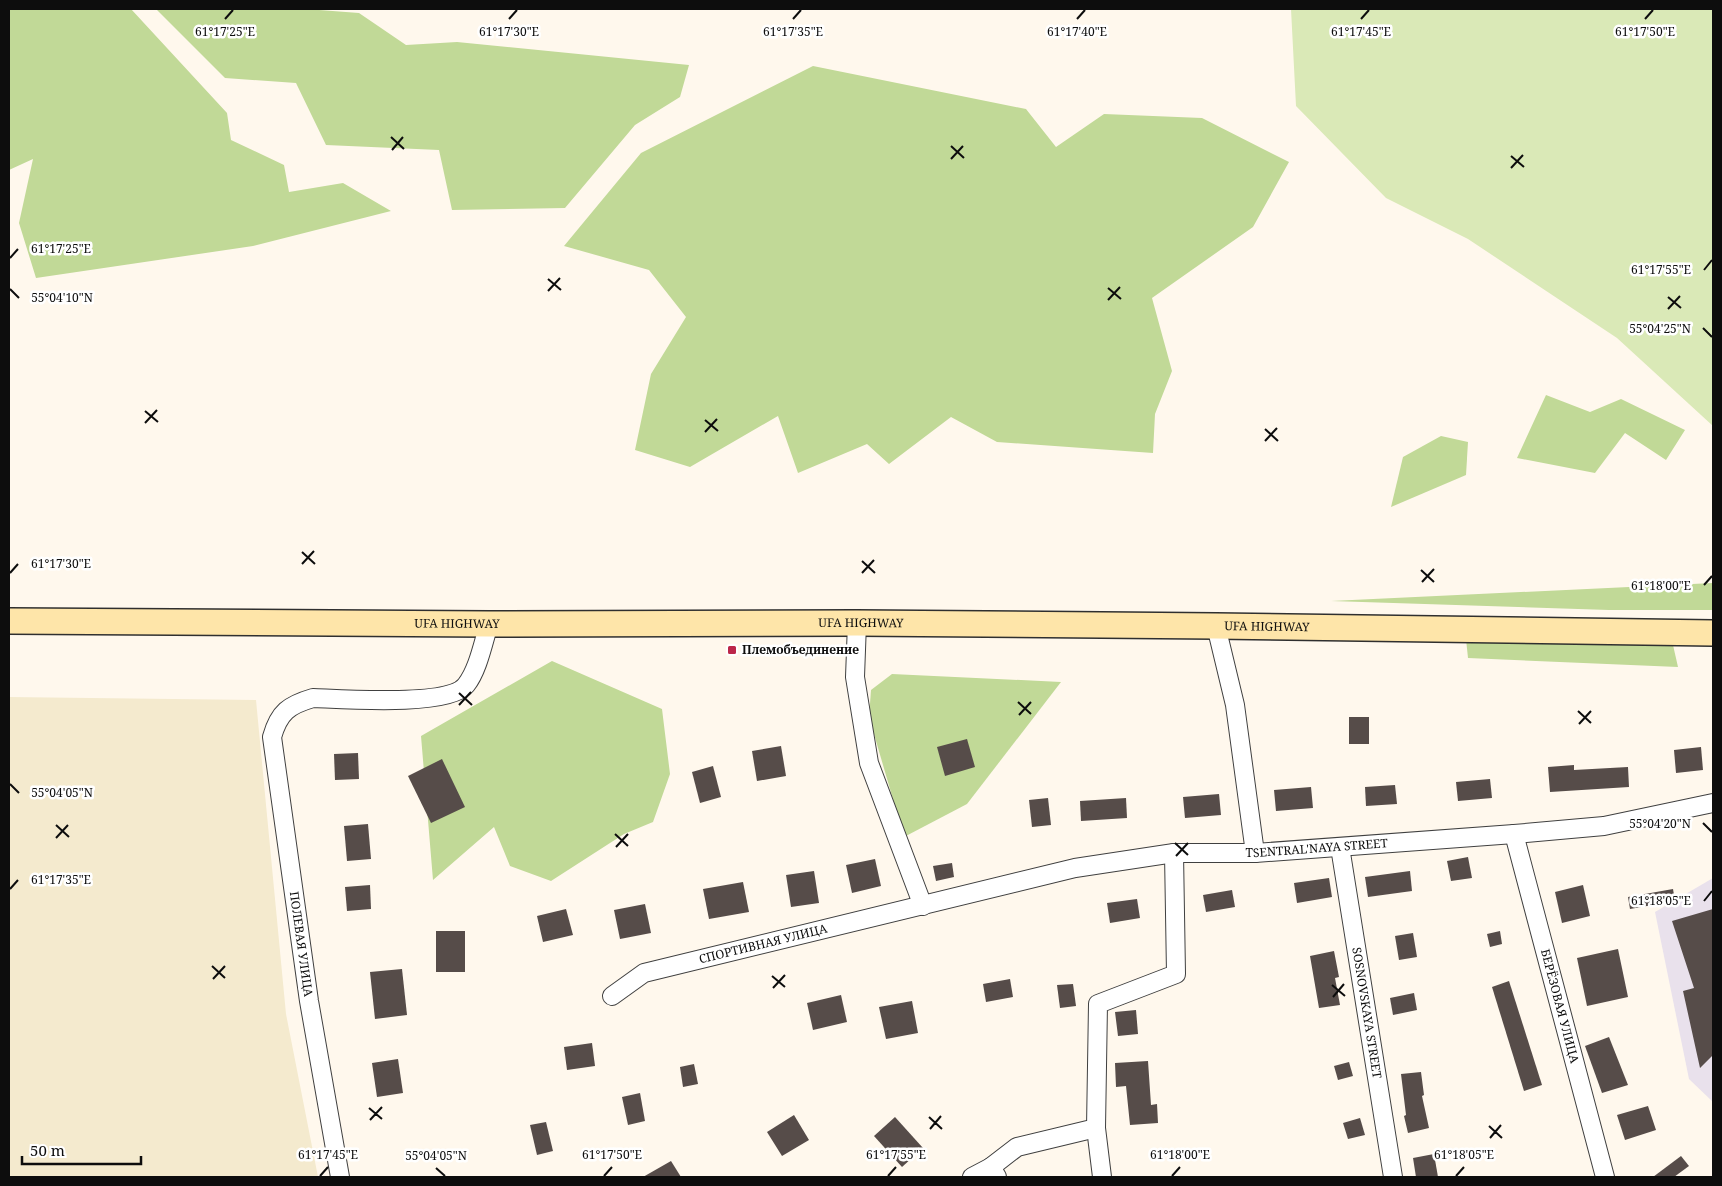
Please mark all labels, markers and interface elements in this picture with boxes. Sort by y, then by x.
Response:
text: 61°17'25"E [195,23,255,40]
text: 61°17'30"E [479,23,539,40]
text: 61°17'35"E [763,23,823,40]
text: 61°17'40"E [1047,23,1107,40]
text: 61°17'45"E [1331,23,1391,40]
text: 61°17'50"E [1615,23,1675,40]
text: 61°17'25"E [31,240,91,257]
text: 61°17'55"E [1631,261,1691,278]
text: 55°04'10"N [31,289,93,306]
text: 55°04'25"N [1629,320,1691,337]
text: 61°17'30"E [31,555,91,572]
text: 61°18'00"E [1631,577,1691,594]
street label: UFA HIGHWAY [818,614,904,631]
street label: UFA HIGHWAY [414,615,500,632]
street label: UFA HIGHWAY [1224,617,1310,635]
place label: Племобъединение [742,641,859,658]
marker: Племобъединение [726,644,738,656]
text: 55°04'05"N [31,784,93,801]
text: 55°04'20"N [1629,815,1691,832]
street label: TSENTRAL'NAYA STREET [1246,834,1389,861]
text: 61°17'35"E [31,871,91,888]
street label: ПОЛЕВАЯ УЛИЦА [286,890,317,998]
text: 61°18'05"E [1631,892,1691,909]
street label: СПОРТИВНАЯ УЛИЦА [697,920,829,967]
street label: SOSNOVSKAYA STREET [1348,946,1386,1080]
street label: БЕРЁЗОВАЯ УЛИЦА [1537,947,1584,1065]
scale bar [22,1134,141,1166]
text: 50 m [30,1140,65,1160]
text: 61°17'45"E [298,1146,358,1163]
text: 61°17'50"E [582,1146,642,1163]
text: 61°17'55"E [866,1146,926,1163]
text: 61°18'00"E [1150,1146,1210,1163]
text: 61°18'05"E [1434,1146,1494,1163]
text: 55°04'05"N [405,1147,467,1164]

